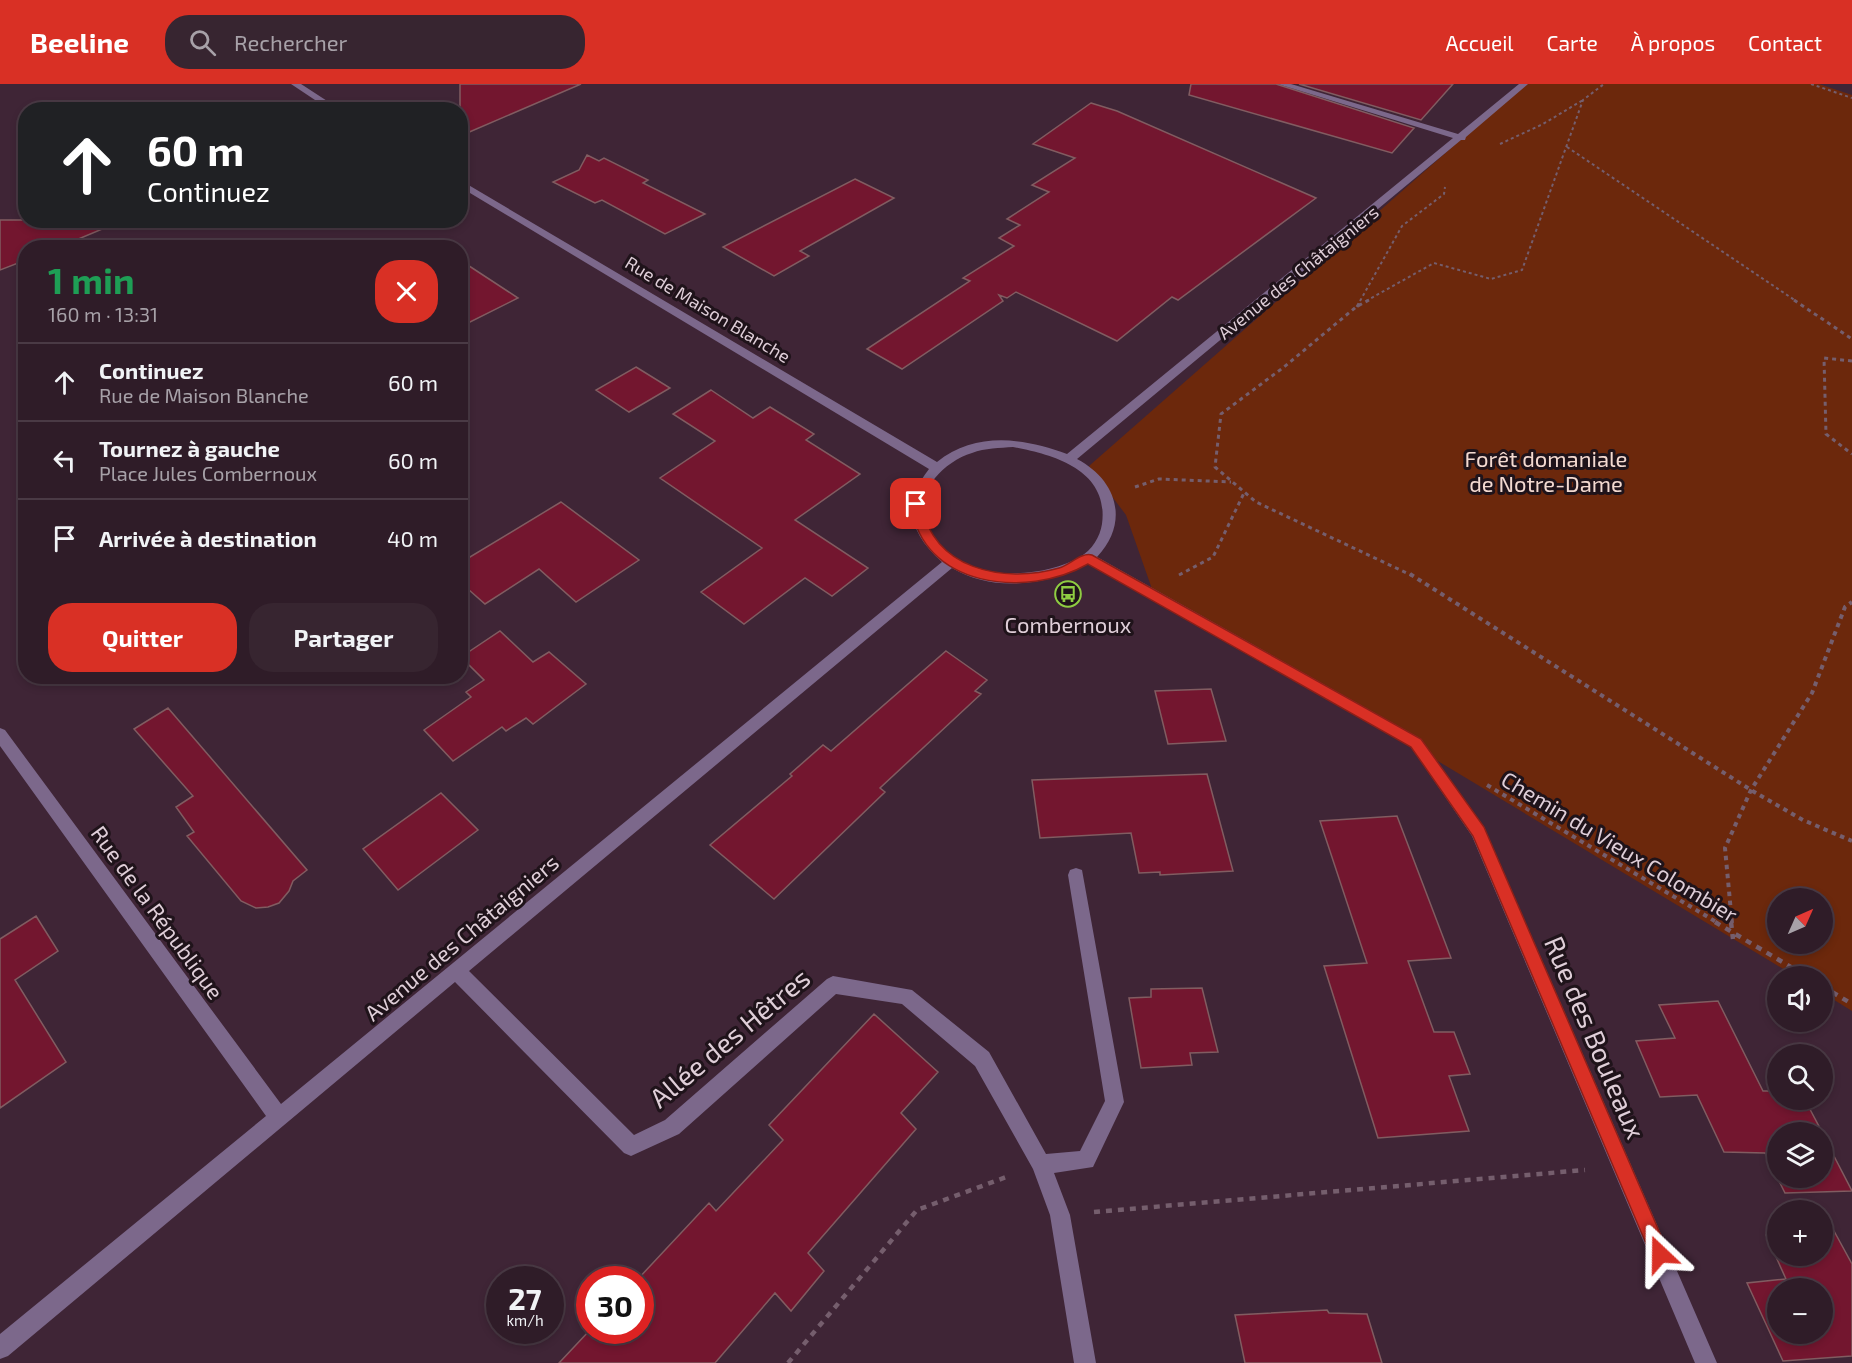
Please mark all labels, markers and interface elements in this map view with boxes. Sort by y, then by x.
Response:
search box [165,15,585,69]
text: Beeline [30,25,129,59]
icon: search [186,26,219,59]
text: Rechercher [234,29,347,55]
text: Accueil [1445,30,1514,55]
text: Carte [1547,30,1598,55]
text: À propos [1631,30,1715,55]
text: Contact [1748,30,1822,55]
text: 60 m [147,124,244,174]
icon: ahead [48,126,126,204]
text: Continuez [147,175,270,207]
street label: Avenue des Châtaigniers [1213,200,1383,344]
street label: Rue de Maison Blanche [621,251,795,367]
text: 1 min [48,258,135,301]
button: close [375,260,438,323]
text: 160 m · 13:31 [48,302,158,326]
text: Continuez [99,357,203,383]
icon: ahead [48,366,81,399]
text: 60 m [388,369,438,395]
text: Rue de Maison Blanche [99,383,309,407]
text: Tournez à gauche [99,435,280,461]
icon: left [48,444,81,477]
park label: Forêt domaniale de Notre-Dame [1465,445,1627,496]
text: 60 m [388,447,438,473]
text: Place Jules Combernoux [99,461,317,485]
pin [890,478,941,529]
icon: arrive [899,487,932,520]
icon: arrive [48,522,81,555]
text: Arrivée à destination [99,525,317,551]
text: 40 m [387,525,438,551]
bus stop icon: Combernoux [1053,579,1083,609]
button: Quitter [48,603,237,672]
button: Partager [249,603,438,672]
place label: Combernoux [1005,611,1132,637]
street label: Chemin du Vieux Colombier [1497,765,1743,927]
street label: Rue de la République [86,820,230,1004]
street label: Avenue des Châtaigniers [359,848,563,1026]
north arrow [1767,888,1833,954]
map controls [1767,888,1833,1344]
street label: Rue des Bouleaux [1539,931,1653,1143]
street label: Allée des Hêtres [642,961,816,1113]
button: sound [1767,966,1833,1032]
button: search [1767,1044,1833,1110]
button: layers [1767,1122,1833,1188]
button: + [1767,1200,1833,1266]
position arrow [1628,1222,1692,1286]
speed limit sign: 30 [576,1266,654,1344]
button: − [1767,1278,1833,1344]
text: 27 [508,1280,542,1316]
text: km/h [506,1311,544,1329]

